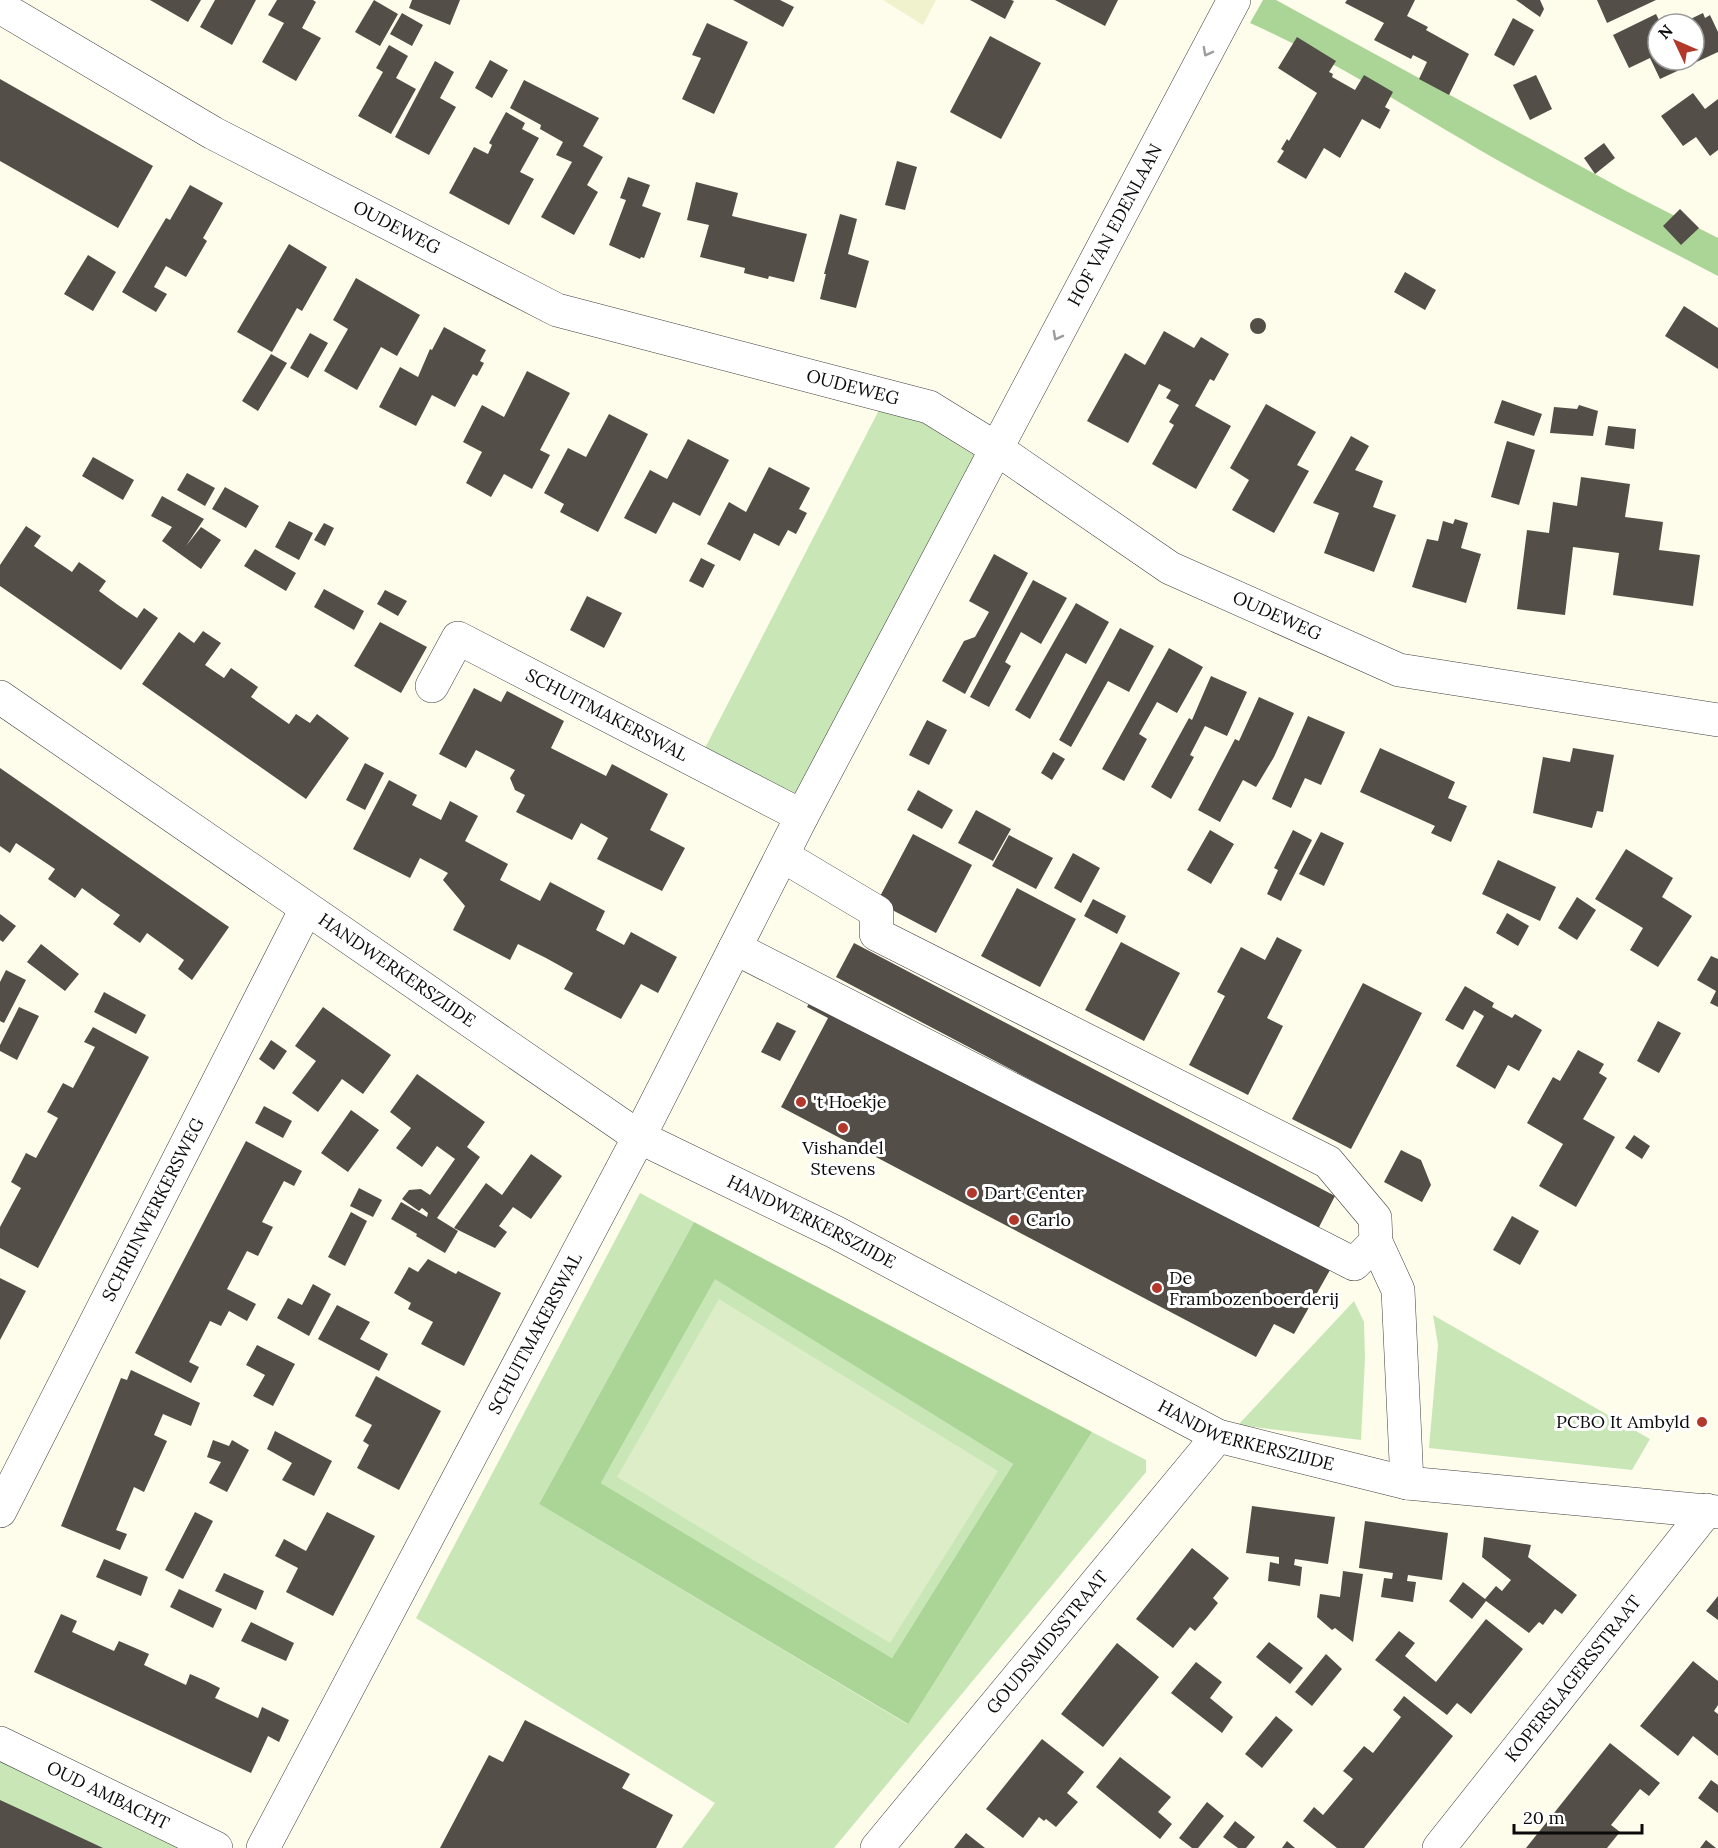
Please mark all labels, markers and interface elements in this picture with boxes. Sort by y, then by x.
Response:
north arrow [1646,12,1706,72]
text: N [1654,20,1677,43]
one-way arrow [1203,45,1214,56]
street label: HOF VAN EDENLAAN [1062,140,1167,310]
street label: OUDEWEG [349,195,445,259]
one-way arrow [1053,329,1064,340]
street label: OUDEWEG [804,364,902,410]
street label: OUDEWEG [1229,585,1326,645]
street label: SCHUITMAKERSWAL [522,663,692,766]
street label: HANDWERKERSZIJDE [314,908,480,1032]
place label: 't Hoekje [813,1090,887,1113]
marker: 't Hoekje [794,1095,808,1109]
street label: SCHRIJNWERKERSWEG [96,1114,209,1305]
marker: Vishandel Stevens [836,1121,850,1135]
place label: Vishandel Stevens [801,1136,884,1180]
street label: HANDWERKERSZIJDE [724,1169,900,1273]
place label: Dart Center [984,1181,1084,1204]
marker: Dart Center [965,1186,979,1200]
place label: Carlo [1026,1208,1071,1231]
marker: Carlo [1007,1213,1021,1227]
street label: SCHUITMAKERSWAL [482,1248,587,1418]
place label: De Frambozenboerderij [1169,1266,1339,1310]
marker: De Frambozenboerderij [1150,1281,1164,1295]
street label: HANDWERKERSZIJDE [1154,1394,1337,1475]
place label: PCBO It Ambyld [1556,1410,1690,1433]
marker: PCBO It Ambyld [1695,1415,1709,1429]
street label: GOUDSMIDSSTRAAT [981,1565,1113,1718]
street label: KOPERSLAGERSSTRAAT [1500,1590,1646,1766]
street label: OUD AMBACHT [43,1755,174,1835]
scale bar [1514,1797,1642,1835]
text: 20 m [1523,1806,1565,1829]

